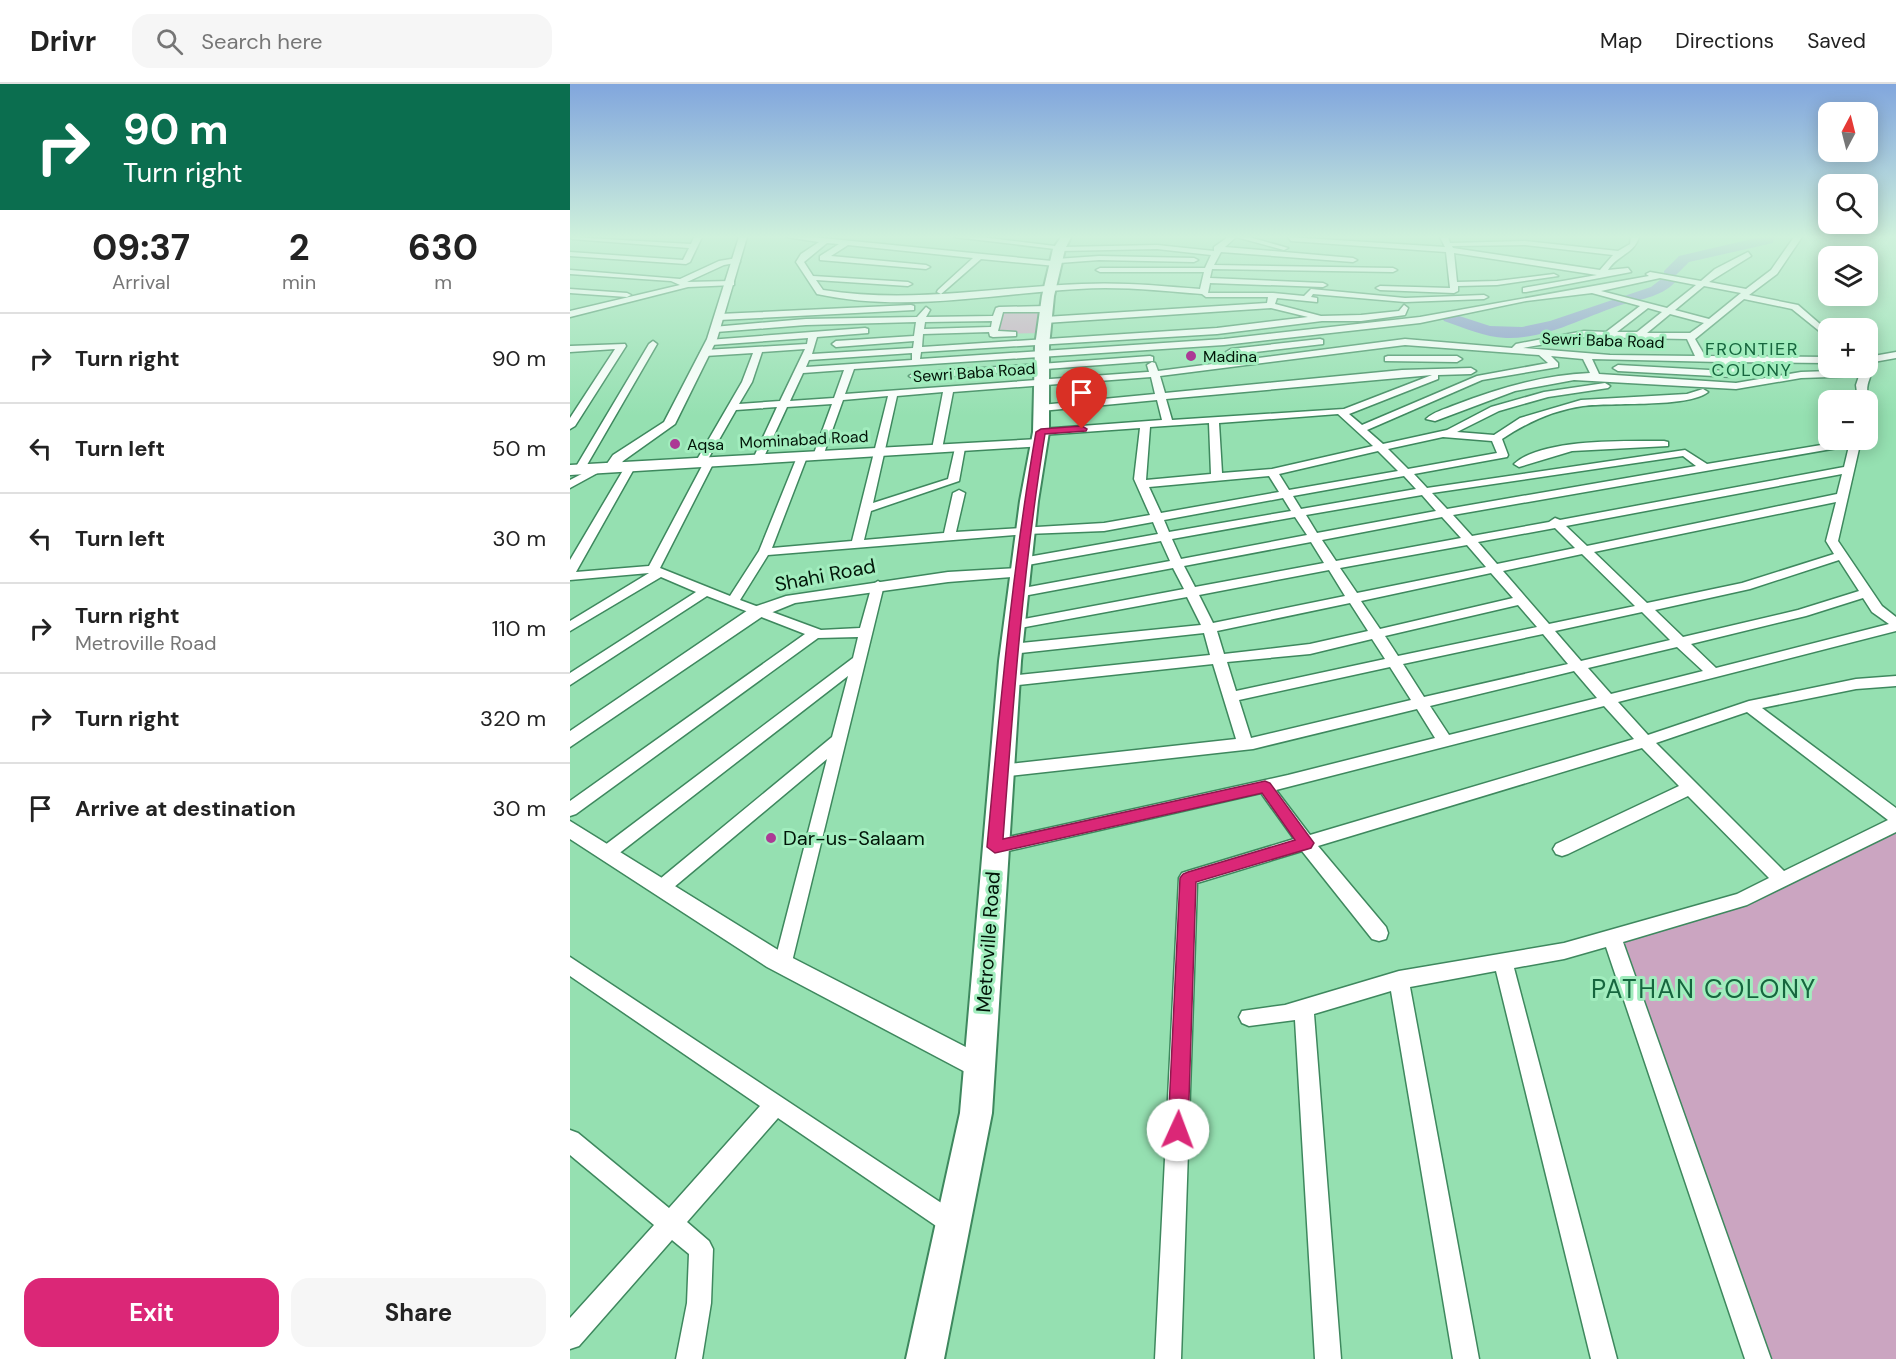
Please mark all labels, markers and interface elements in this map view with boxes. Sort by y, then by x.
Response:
search box [132,14,552,68]
text: Drivr [30,23,96,60]
icon: search [153,25,186,58]
text: Search here [201,27,323,56]
text: Map [1600,27,1642,55]
text: Directions [1675,27,1774,55]
text: Saved [1807,27,1866,55]
text: 90 m [123,102,229,157]
north arrow [1818,102,1878,162]
map controls [1818,102,1878,450]
icon: right [24,108,102,186]
text: Turn right [123,155,243,190]
button: search [1818,174,1878,234]
text: 09:37 [92,224,190,271]
text: 2 [289,224,309,271]
text: 630 [408,224,478,271]
button: layers [1818,246,1878,306]
text: Arrival [112,269,170,295]
text: min [282,269,316,295]
text: m [434,269,452,295]
button: + [1818,318,1878,378]
street label: Sewri Baba Road [1541,328,1665,353]
district label: FRONTIER COLONY [1705,337,1799,382]
icon: right [24,342,57,375]
text: Turn right [75,344,180,373]
text: 90 m [492,344,546,373]
place label: Madina [1203,346,1257,367]
marker: Madina [1184,349,1198,363]
street label: Sewri Baba Road [912,358,1036,387]
pin [1056,367,1107,429]
icon: arrive [1065,376,1098,409]
button: − [1818,390,1878,450]
street label: Mominabad Road [739,426,869,453]
icon: left [24,432,57,465]
text: Turn left [75,434,165,463]
text: 50 m [492,434,546,463]
place label: Aqsa [687,434,724,455]
marker: Aqsa [668,437,682,451]
icon: left [24,522,57,555]
text: Turn left [75,524,165,553]
text: 30 m [492,524,546,553]
street label: Shahi Road [772,552,878,598]
text: Turn right [75,601,180,630]
icon: right [24,612,57,645]
text: 110 m [492,614,546,643]
text: Metroville Road [75,630,217,656]
icon: right [24,702,57,735]
text: Turn right [75,704,180,733]
text: 320 m [480,704,546,733]
icon: arrive [24,792,57,825]
text: Arrive at destination [75,794,296,823]
text: 30 m [492,794,546,823]
place label: Dar-us-Salaam [783,825,925,851]
marker: Dar-us-Salaam [764,831,778,845]
street label: Metroville Road [970,870,1006,1014]
district label: PATHAN COLONY [1591,972,1817,1006]
position arrow [1146,1098,1210,1162]
button: Exit [24,1278,279,1347]
button: Share [291,1278,546,1347]

